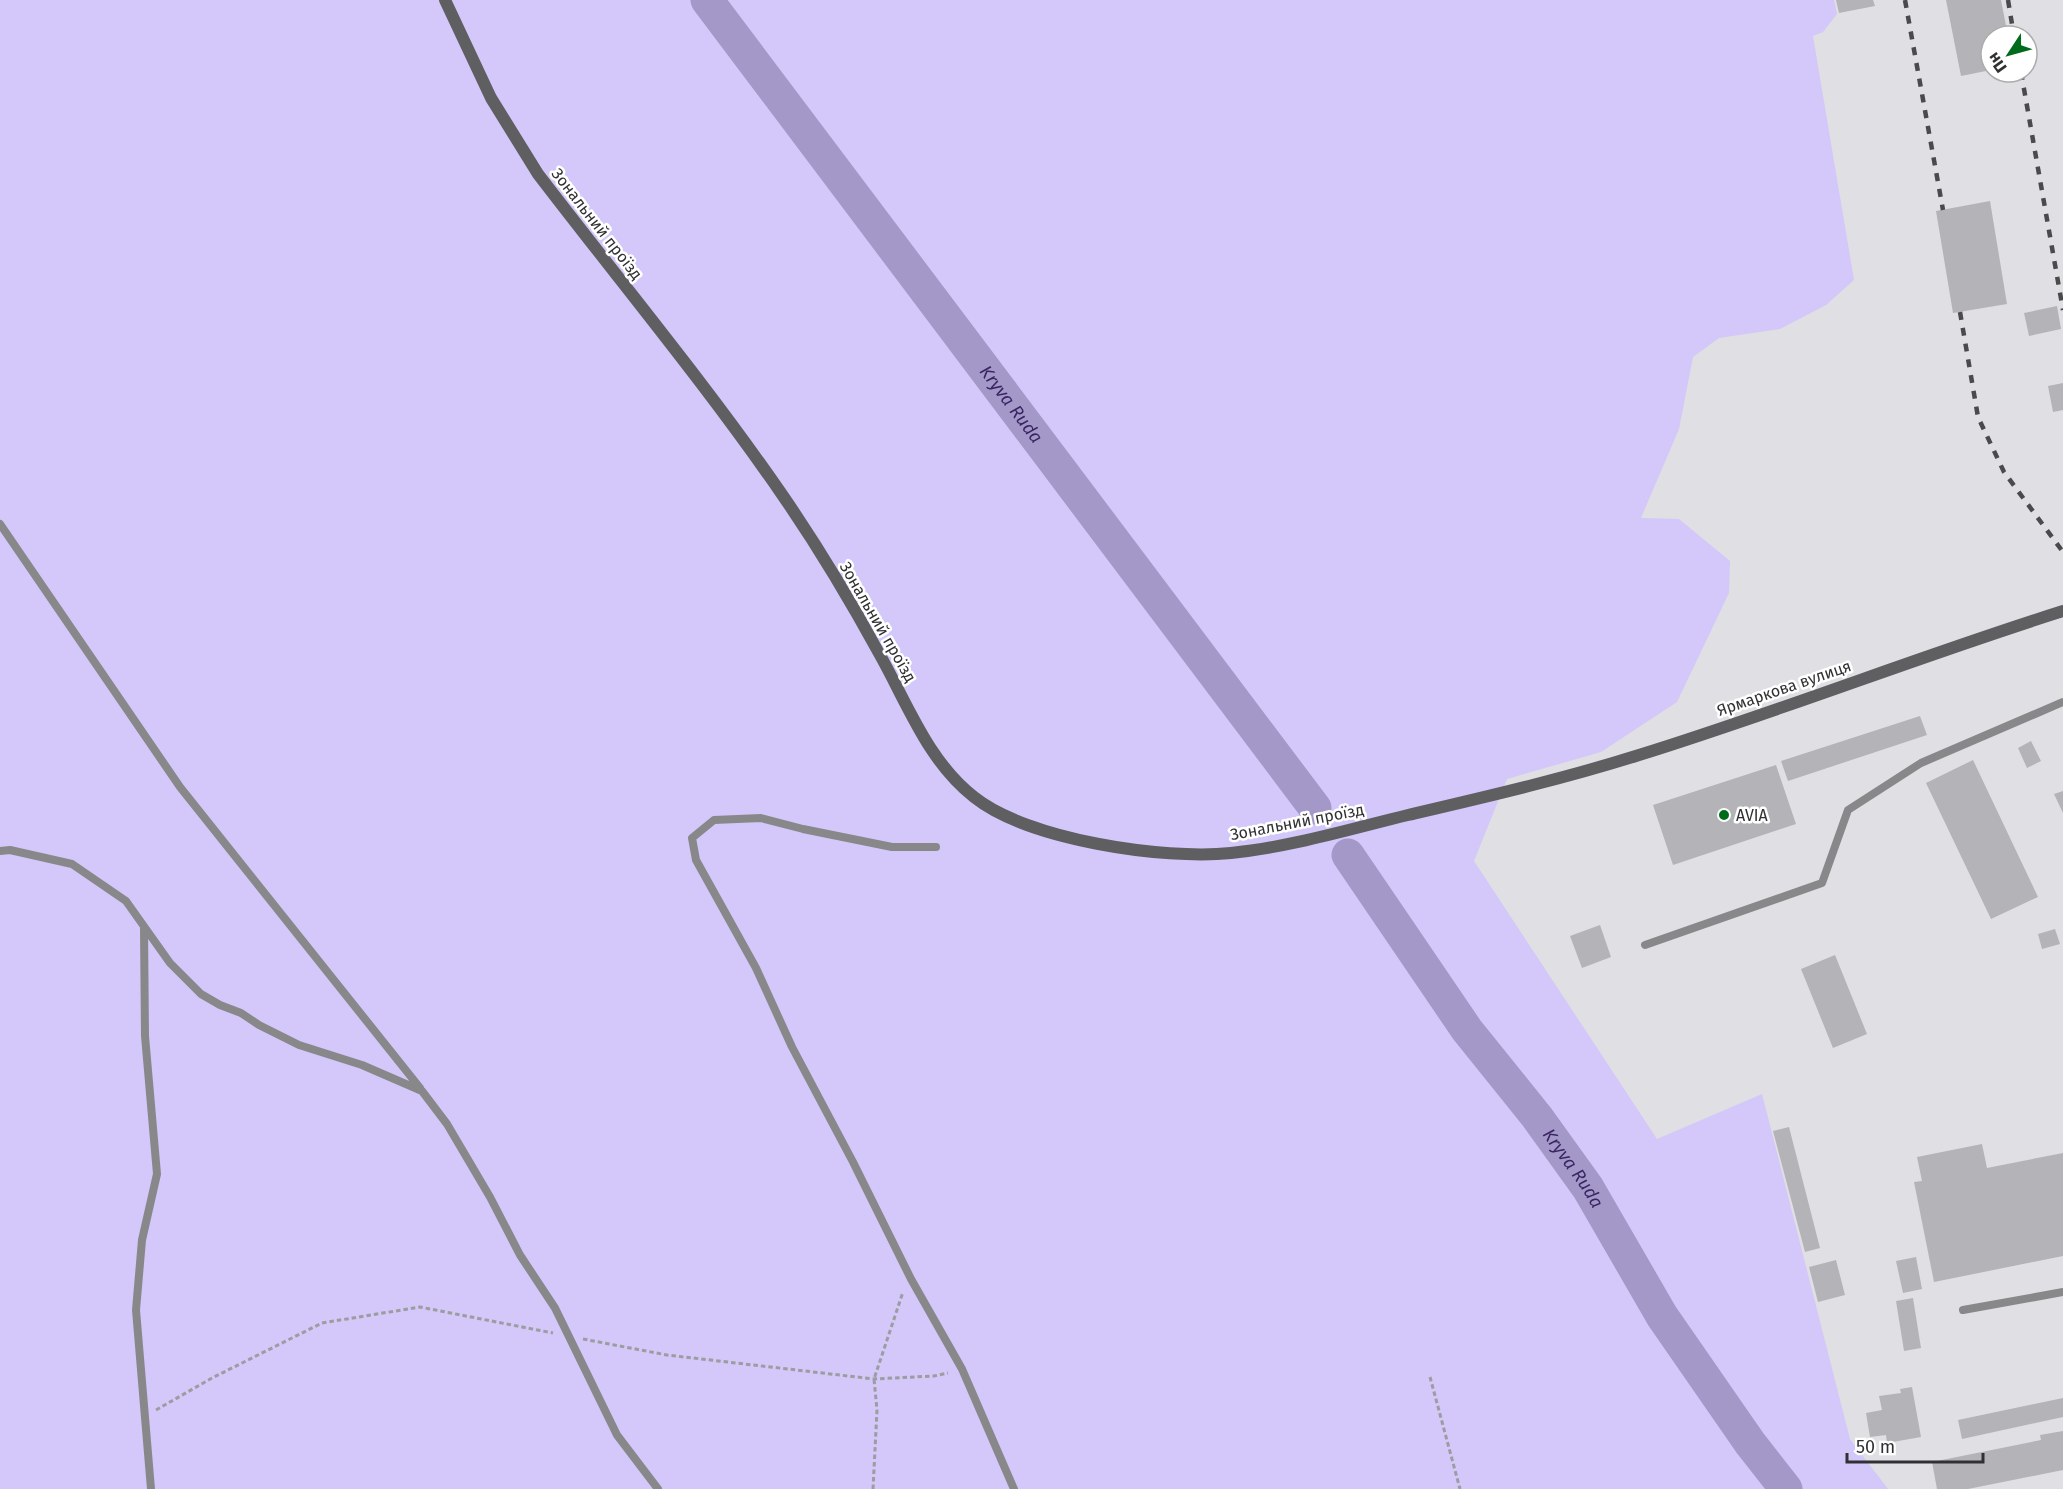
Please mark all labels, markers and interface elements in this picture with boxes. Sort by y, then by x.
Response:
north arrow [1979,24,2039,84]
text: Пн [1984,49,2011,76]
street label: Зональний проїзд [548,165,646,283]
water label: Kryva Ruda [975,361,1048,448]
street label: Зональний проїзд [836,558,920,686]
street label: Ярмаркова вулиця [1714,656,1854,720]
street label: Зональний проїзд [1229,800,1366,844]
place label: AVIA [1736,806,1769,825]
marker: AVIA [1717,808,1731,822]
water label: Kryva Ruda [1538,1124,1608,1212]
scale bar [1847,1426,1984,1464]
text: 50 m [1856,1436,1895,1458]

